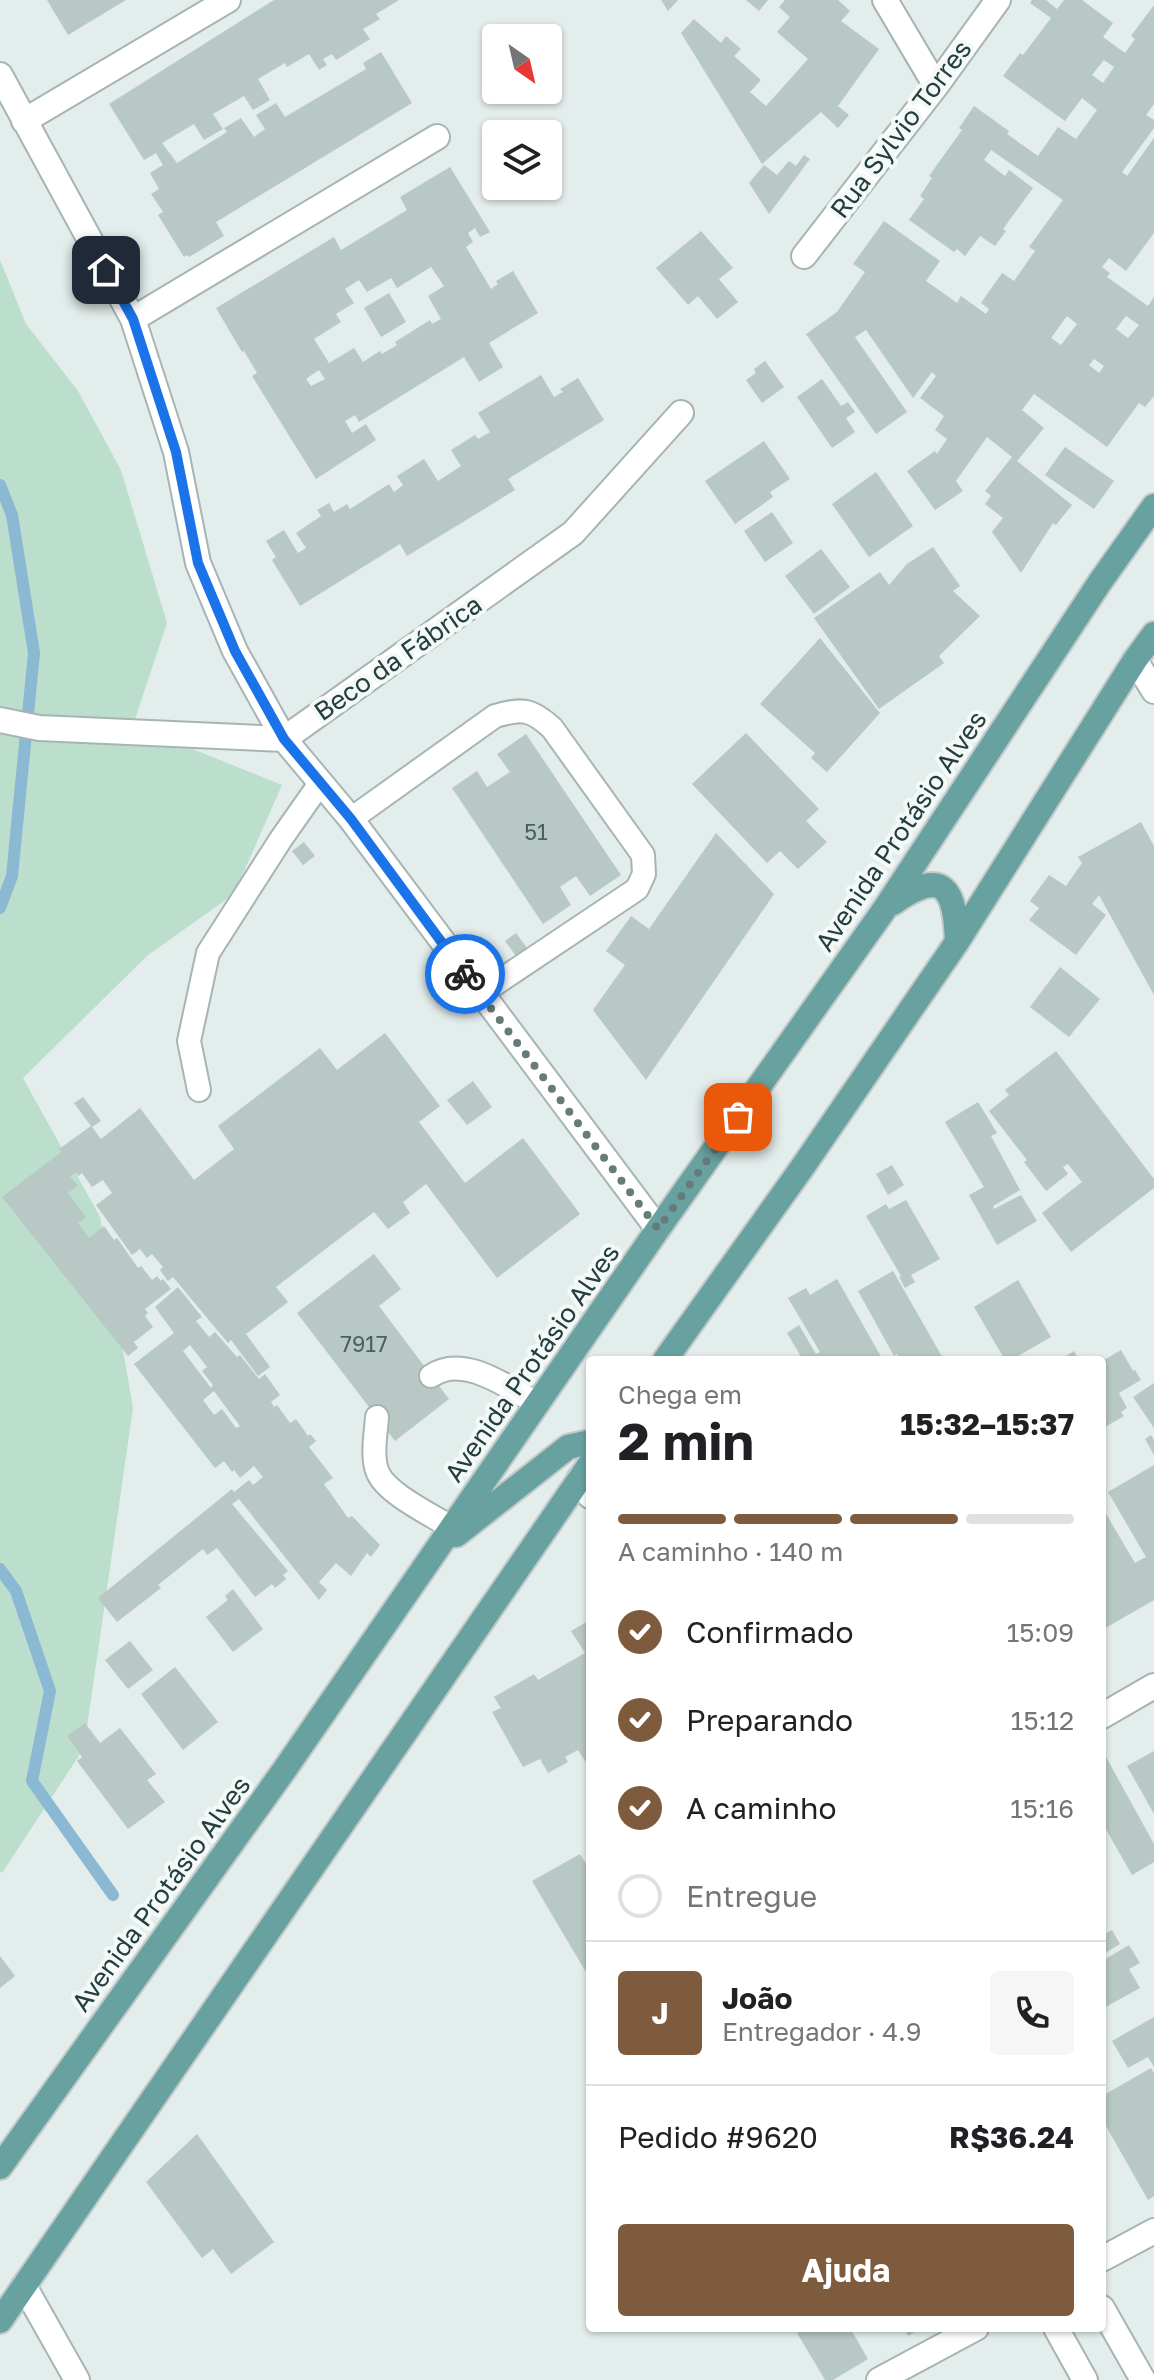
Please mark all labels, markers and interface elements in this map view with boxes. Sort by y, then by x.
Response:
north arrow [482,24,562,104]
map controls [482,24,562,200]
street label: Rua Sylvio Torres [824,34,978,224]
button: layers [482,120,562,200]
pin [72,236,140,304]
icon: home [84,248,128,292]
street label: Beco da Fábrica [308,588,488,727]
street label: Avenida Protásio Alves [809,705,993,957]
house number: 51 [524,818,548,845]
courier [425,934,505,1014]
icon: bike [443,952,487,996]
pin [704,1083,772,1151]
icon: bag [716,1095,760,1139]
street label: Avenida Protásio Alves [438,1238,625,1488]
house number: 7917 [340,1330,388,1357]
text: Chega em [618,1379,742,1410]
text: 15:32–15:37 [900,1406,1074,1442]
text: 2 min [618,1409,754,1471]
text: A caminho · 140 m [618,1536,843,1567]
icon: check [618,1610,662,1654]
text: Confirmado [686,1614,854,1650]
text: 15:09 [1007,1617,1074,1648]
icon: check [618,1698,662,1742]
text: Preparando [686,1702,853,1738]
text: 15:12 [1011,1705,1074,1736]
street label: Avenida Protásio Alves [65,1770,256,2017]
icon: check [618,1786,662,1830]
text: A caminho [686,1790,836,1826]
text: 15:16 [1010,1793,1074,1824]
text: Entregue [686,1878,817,1914]
button: phone [990,1971,1074,2055]
text: João [722,1980,793,2016]
text: J [651,1995,669,2031]
text: Entregador · 4.9 [722,2016,922,2047]
text: Pedido #9620 [618,2119,818,2155]
text: R$36.24 [949,2119,1074,2155]
button: Ajuda [618,2224,1074,2316]

